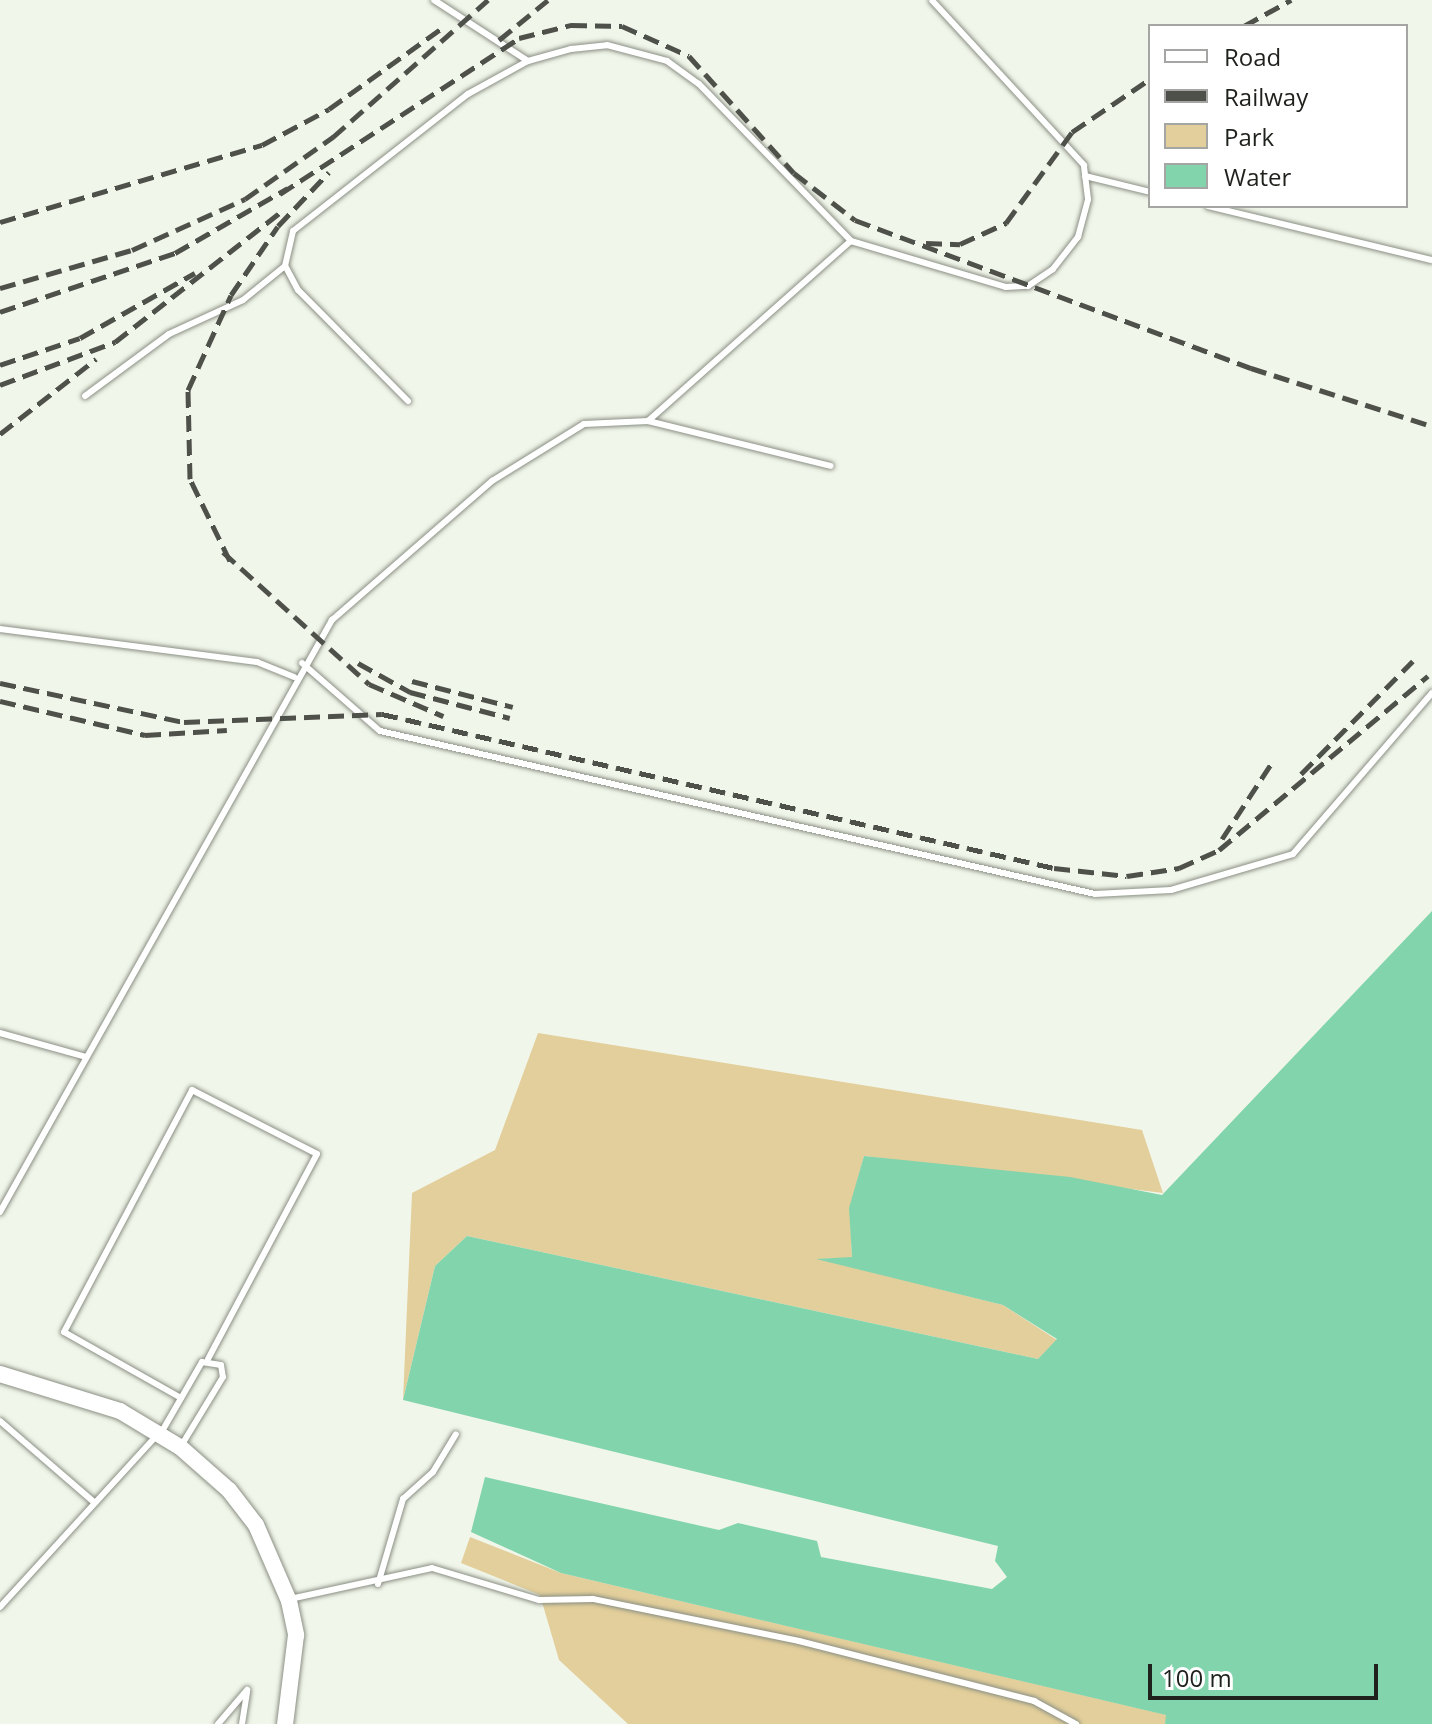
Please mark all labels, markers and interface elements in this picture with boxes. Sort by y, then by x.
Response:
legend [1148,24,1408,208]
text: Road [1224,40,1281,73]
text: Railway [1224,80,1308,113]
text: Park [1224,120,1274,153]
text: Water [1224,160,1291,193]
scale bar [1152,1648,1382,1698]
text: 100 m [1162,1661,1232,1694]

